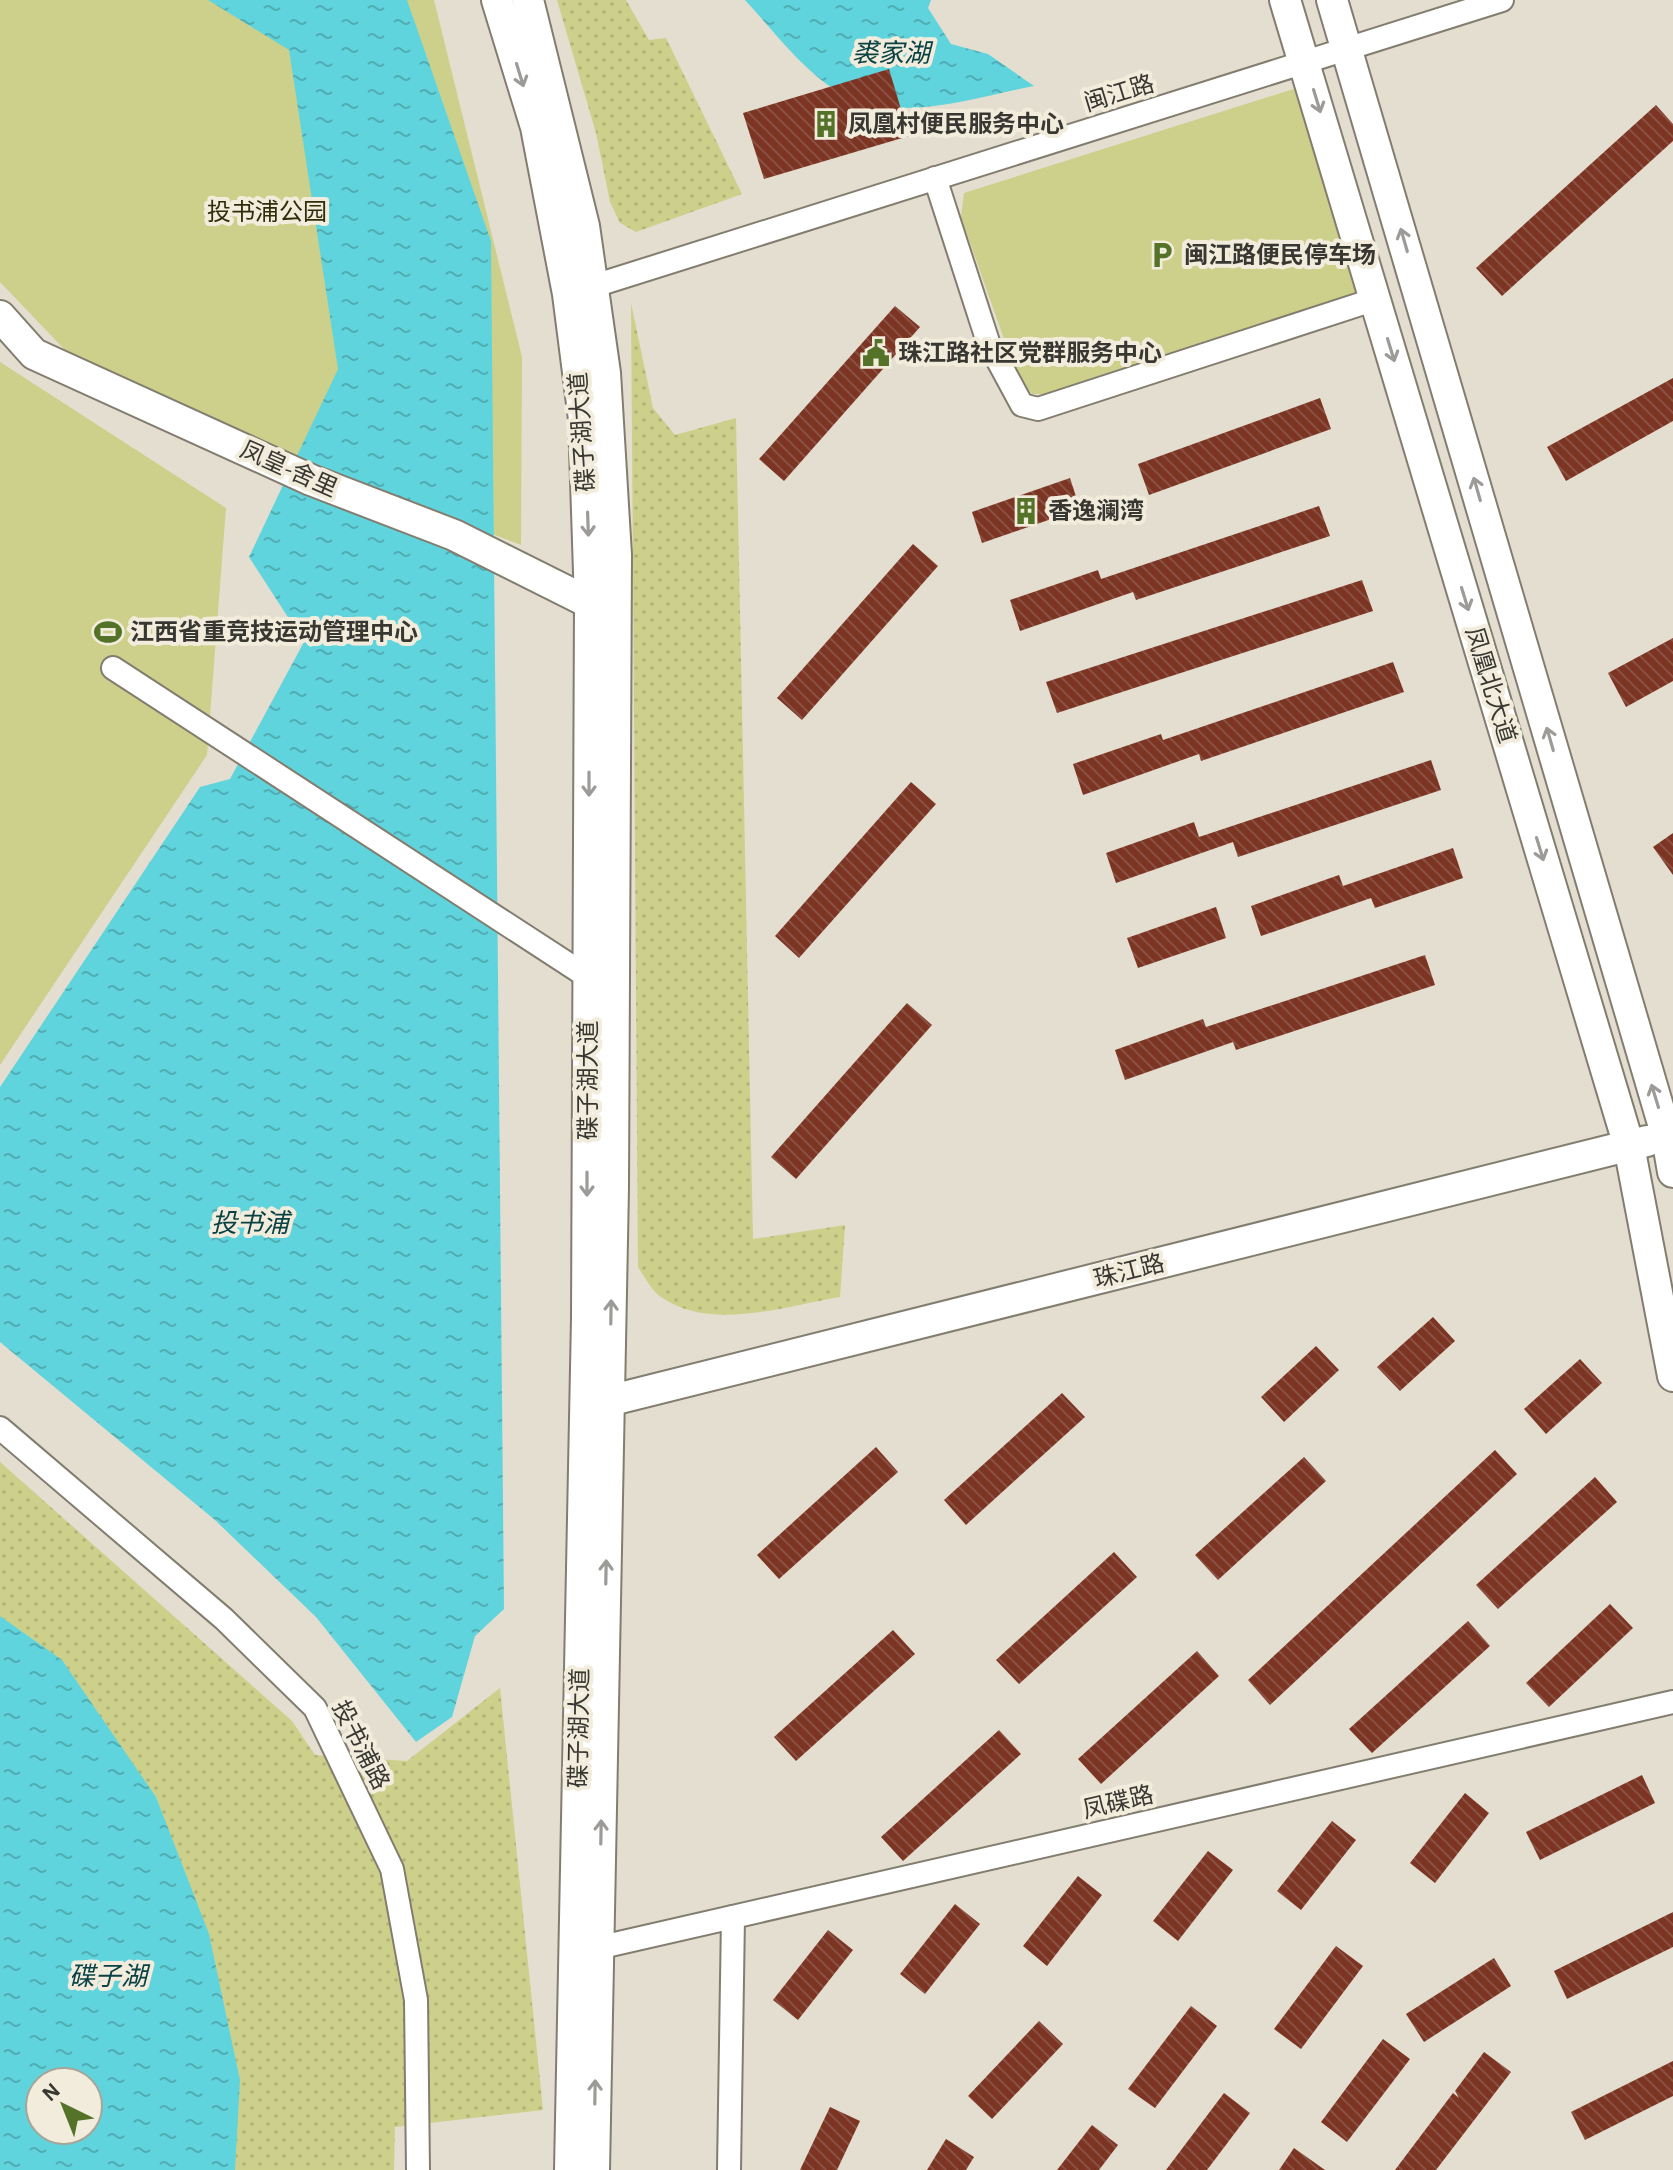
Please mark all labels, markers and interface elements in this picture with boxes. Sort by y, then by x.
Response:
water label: 裘家湖 [852,39,934,67]
one-way arrow [513,61,528,87]
street label: 闽江路 [1081,70,1157,116]
one-way arrow [1310,88,1325,114]
building icon: 凤凰村便民服务中心 [811,109,841,139]
place label: 凤凰村便民服务中心 [848,111,1064,137]
park label: 投书浦公园 [207,199,327,225]
one-way arrow [1396,227,1411,253]
parking icon: 闽江路便民停车场 [1147,240,1177,270]
place label: 闽江路便民停车场 [1184,242,1376,268]
one-way arrow [1384,337,1399,363]
public building icon: 珠江路社区党群服务中心 [861,338,891,368]
place label: 珠江路社区党群服务中心 [898,340,1162,366]
street label: 碟子湖大道 [565,371,599,493]
street label: 凤皇-舍里 [236,436,342,502]
one-way arrow [1469,477,1484,503]
building icon: 香逸澜湾 [1011,496,1041,526]
place label: 香逸澜湾 [1048,498,1144,524]
one-way arrow [580,510,595,537]
one-way arrow [1458,586,1473,612]
sports icon: 江西省重竞技运动管理中心 [93,617,123,647]
place label: 江西省重竞技运动管理中心 [130,619,418,645]
street label: 凤凰北大道 [1461,624,1521,746]
one-way arrow [1542,726,1557,752]
one-way arrow [581,770,597,797]
one-way arrow [1533,835,1548,861]
street label: 碟子湖大道 [575,1020,601,1140]
one-way arrow [1647,1083,1662,1109]
one-way arrow [579,1170,595,1197]
water label: 投书浦 [211,1210,293,1237]
street label: 珠江路 [1091,1250,1167,1292]
one-way arrow [603,1299,619,1326]
one-way arrow [598,1559,613,1586]
street label: 碟子湖大道 [565,1668,593,1788]
street label: 投书浦路 [328,1696,394,1794]
street label: 凤碟路 [1080,1781,1156,1823]
one-way arrow [593,1819,608,1846]
water label: 碟子湖 [69,1963,151,1990]
north arrow [24,2066,104,2146]
text: N [38,2079,64,2105]
one-way arrow [587,2079,603,2106]

